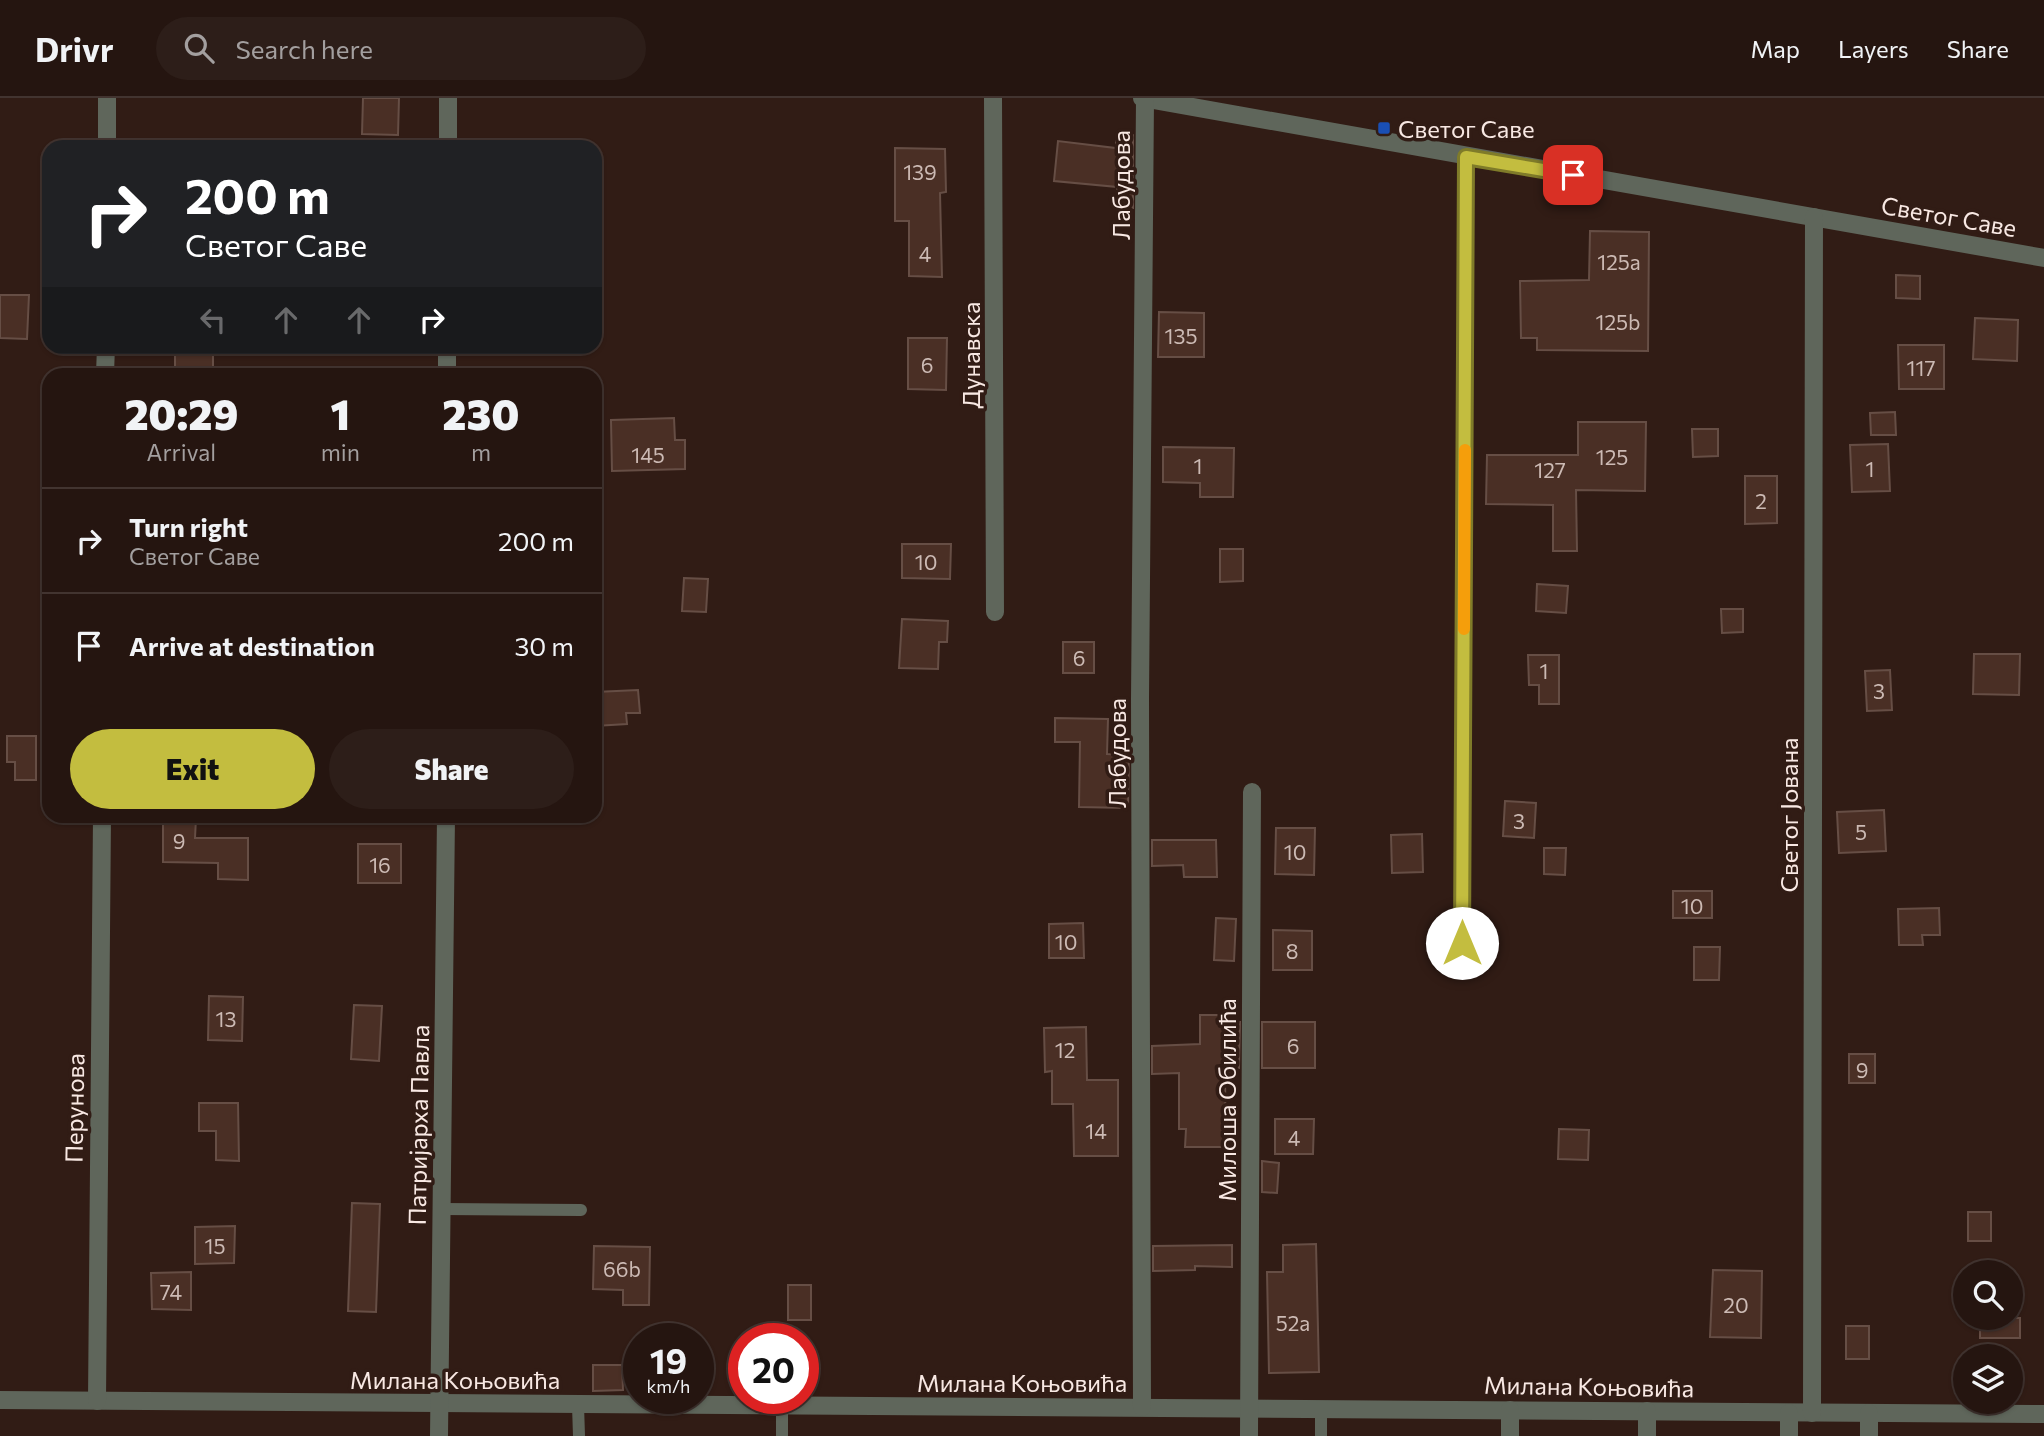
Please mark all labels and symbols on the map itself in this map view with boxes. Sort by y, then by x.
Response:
place label: Светог Саве [1398,114,1535,143]
marker: Светог Саве [1376,120,1392,136]
street label: Лабудова [1106,130,1135,240]
pin [1543,145,1603,205]
house number: 139 [903,159,937,184]
street label: Светог Саве [1879,190,2019,242]
house number: 4 [919,241,932,266]
house number: 125a [1597,249,1641,274]
street label: Дунавска [956,301,985,409]
house number: 125b [1595,309,1641,334]
house number: 135 [1164,323,1198,348]
house number: 6 [921,352,933,377]
house number: 117 [1906,355,1936,380]
house number: 145 [631,442,665,467]
house number: 125 [1596,444,1628,469]
house number: 1 [1194,453,1202,478]
house number: 1 [1866,456,1874,481]
house number: 127 [1534,457,1566,482]
house number: 2 [1755,488,1767,513]
house number: 10 [915,549,937,574]
house number: 6 [1073,645,1085,670]
house number: 1 [1540,658,1548,683]
house number: 3 [1873,678,1885,703]
street label: Лабудова [1102,698,1131,808]
street label: Светог Јована [1774,737,1803,893]
house number: 3 [1513,808,1525,833]
house number: 5 [1855,819,1867,844]
house number: 9 [173,828,185,853]
house number: 10 [1284,839,1306,864]
house number: 16 [369,852,391,877]
house number: 10 [1681,893,1703,918]
position arrow [1425,906,1499,980]
house number: 10 [1055,929,1077,954]
house number: 8 [1286,938,1298,963]
street label: Милоша Обилића [1212,998,1241,1202]
house number: 13 [216,1006,236,1031]
street label: Патријарха Павла [402,1024,434,1226]
house number: 6 [1287,1033,1299,1058]
house number: 12 [1055,1037,1075,1062]
street label: Перунова [59,1053,89,1163]
house number: 9 [1856,1057,1868,1082]
house number: 14 [1085,1118,1107,1143]
house number: 4 [1288,1125,1301,1150]
house number: 15 [204,1233,226,1258]
house number: 66b [603,1256,641,1281]
house number: 74 [160,1279,183,1304]
house number: 20 [1723,1292,1749,1317]
house number: 52a [1276,1310,1310,1335]
speed limit sign: 20 [728,1323,819,1414]
street label: Милана Коњовића [350,1365,560,1394]
street label: Милана Коњовића [917,1368,1127,1397]
street label: Милана Коњовића [1484,1370,1694,1402]

